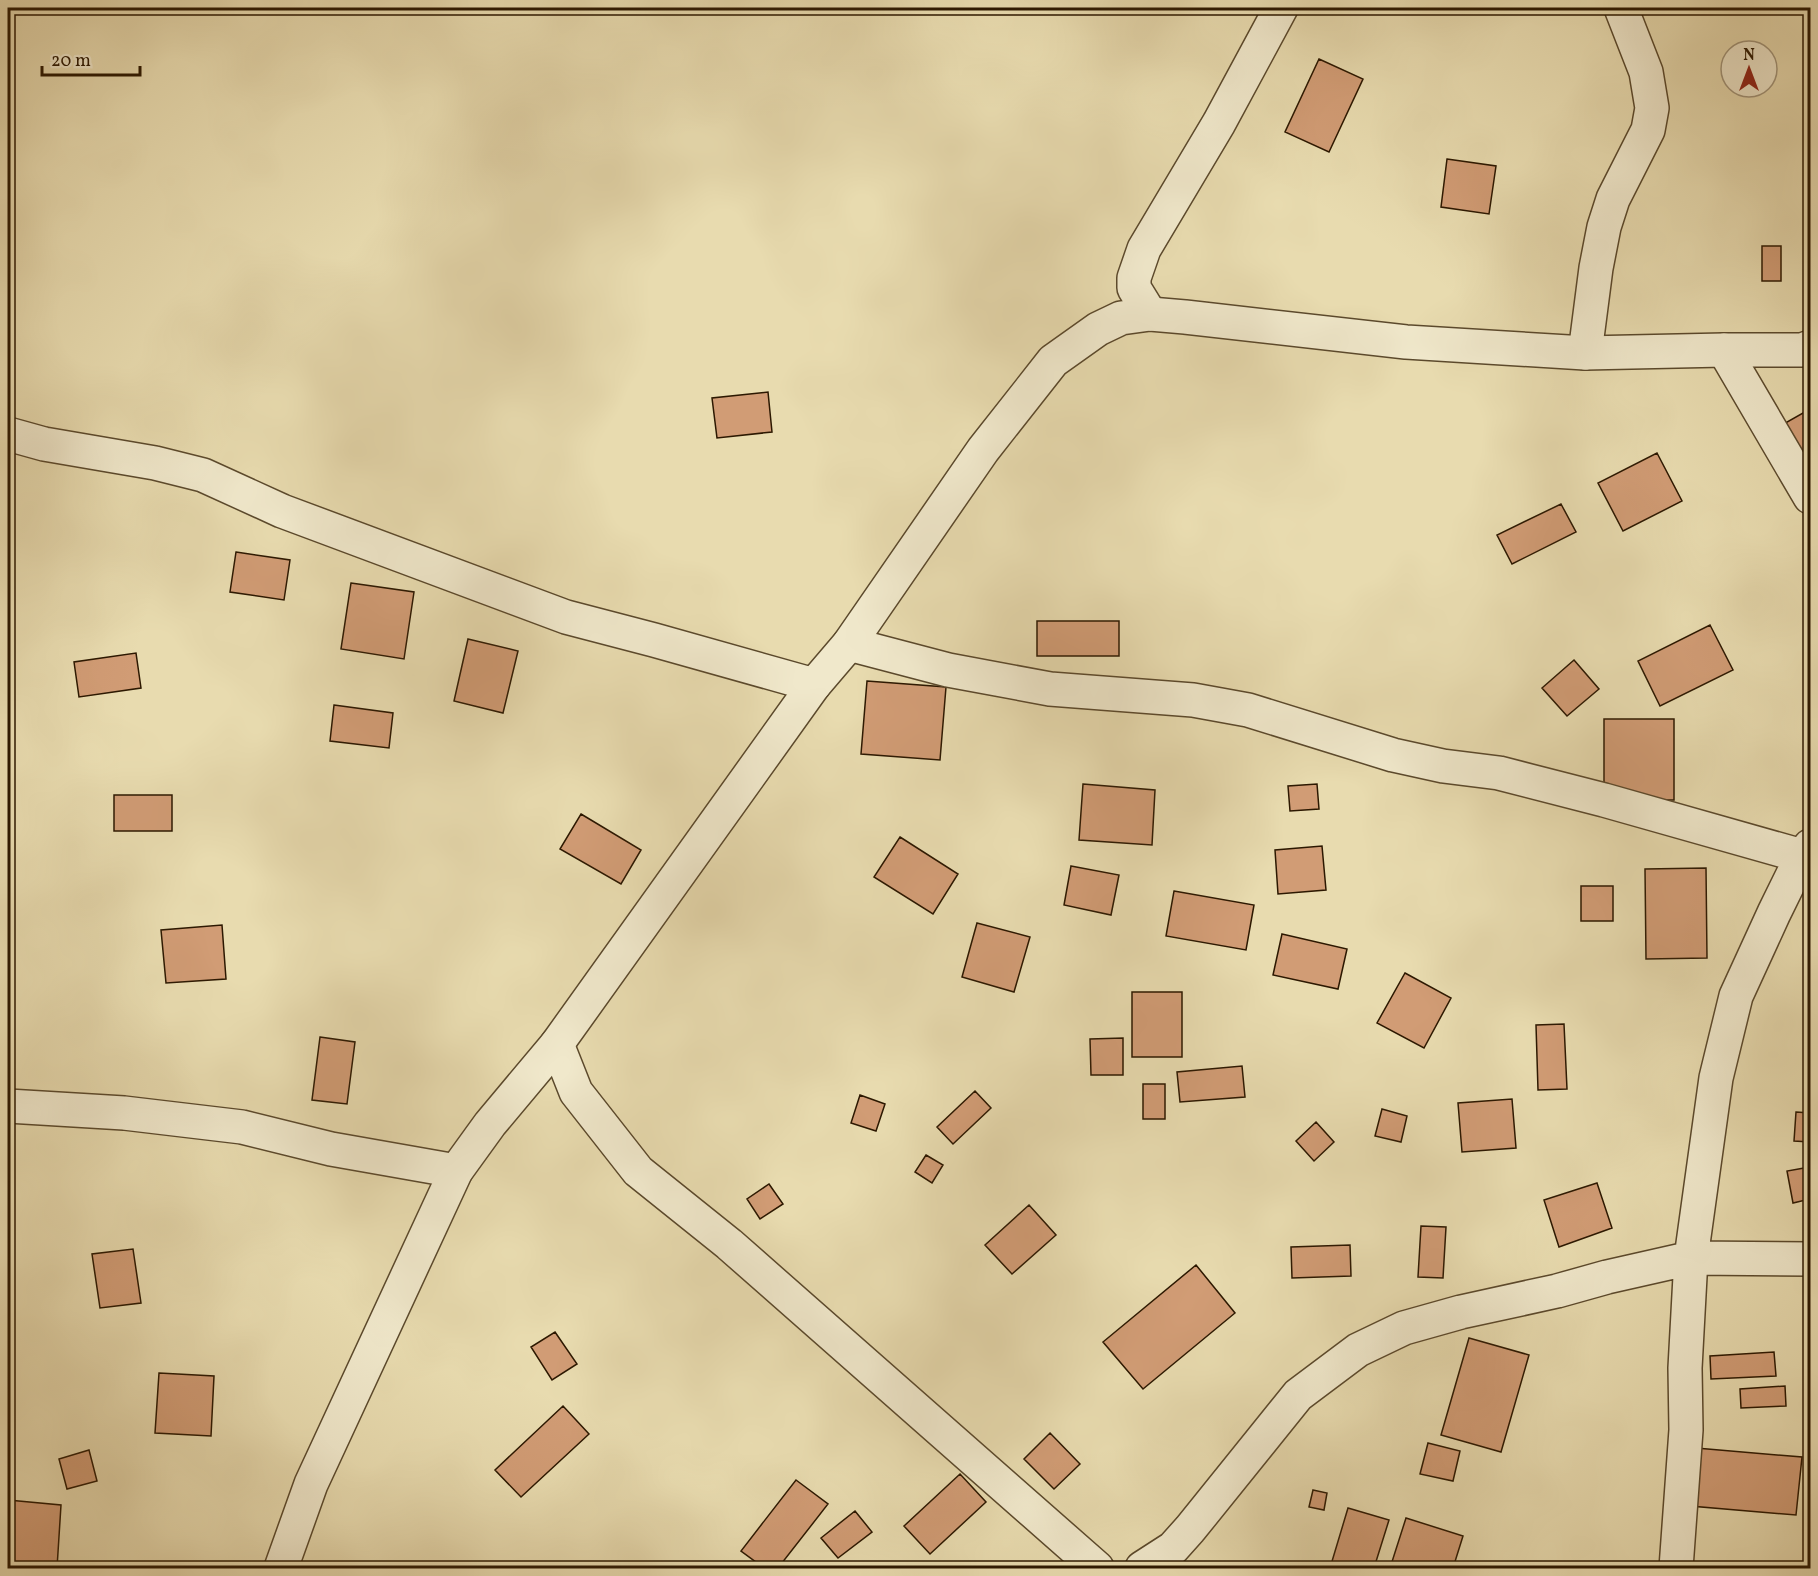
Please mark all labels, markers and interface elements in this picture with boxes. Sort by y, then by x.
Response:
scale bar [42,39,140,77]
north arrow [1719,39,1779,99]
text: N [1743,45,1755,67]
text: 20 m [51,49,91,74]

